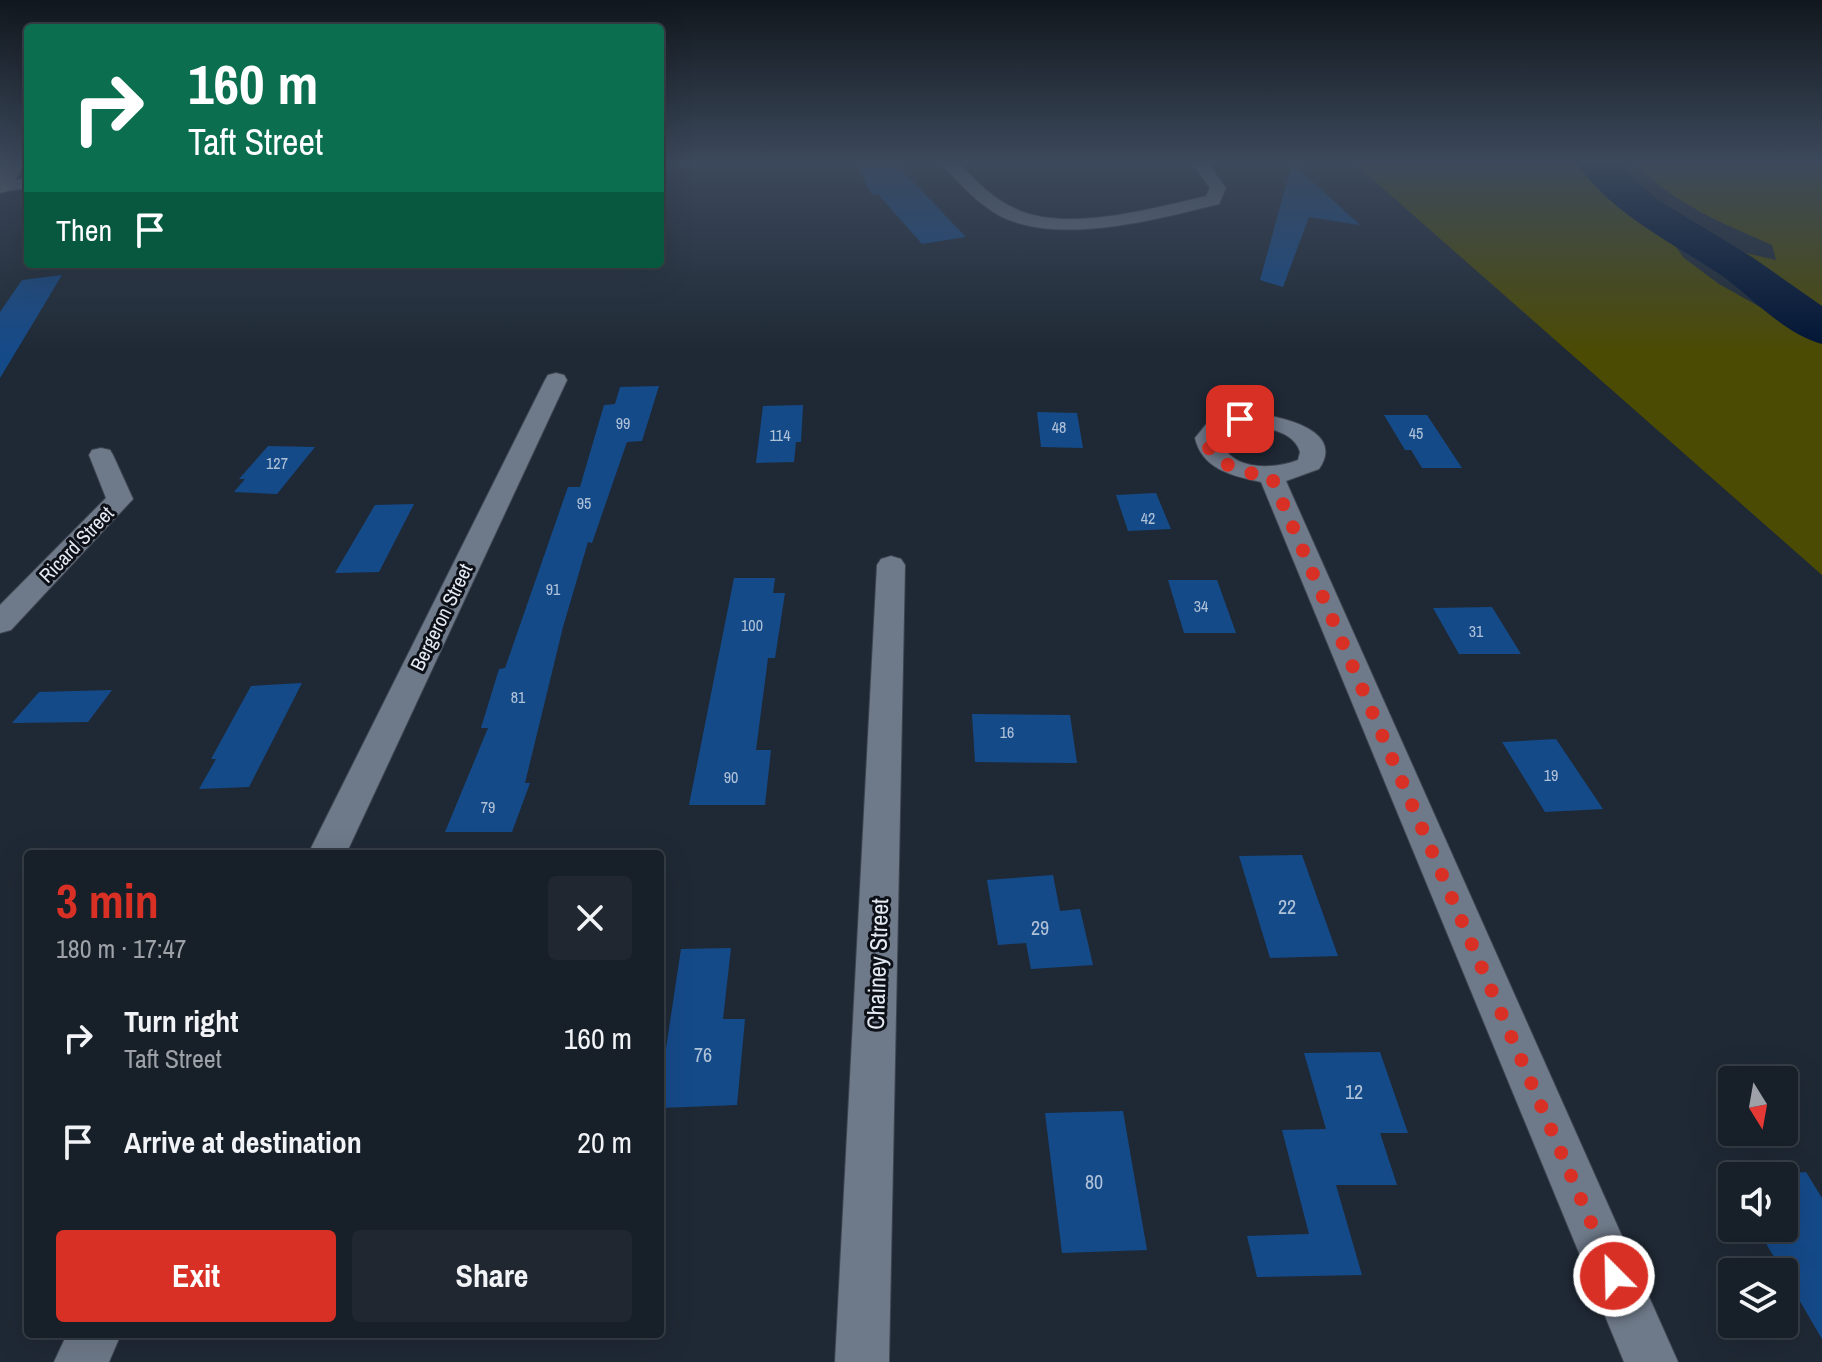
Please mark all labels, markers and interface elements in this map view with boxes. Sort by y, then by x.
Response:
text: 160 m [188,46,318,121]
icon: right [56,56,160,160]
text: Taft Street [188,118,323,166]
icon: arrive [128,208,172,252]
text: Then [56,210,112,250]
pin [1206,385,1274,453]
icon: arrive [1218,397,1262,441]
house number: 99 [616,412,630,434]
house number: 48 [1052,416,1066,438]
house number: 45 [1409,422,1423,444]
house number: 114 [770,424,790,446]
house number: 127 [266,452,288,474]
house number: 95 [577,492,591,514]
street label: Ricard Street [33,500,120,588]
house number: 42 [1141,507,1155,529]
street label: Bergeron Street [403,559,479,675]
house number: 91 [546,578,561,600]
house number: 34 [1194,595,1208,617]
house number: 100 [741,614,763,636]
house number: 31 [1469,620,1484,642]
house number: 81 [511,686,526,708]
house number: 16 [1000,721,1014,743]
house number: 19 [1544,764,1558,786]
house number: 90 [724,766,738,788]
house number: 79 [481,796,495,818]
text: 3 min [56,868,159,933]
button: close [548,876,632,960]
house number: 22 [1278,893,1296,920]
street label: Chainey Street [859,897,895,1030]
house number: 29 [1031,914,1049,941]
text: 180 m · 17:47 [56,931,186,966]
text: Turn right [124,1001,238,1041]
icon: right [56,1016,100,1060]
text: 160 m [564,1018,632,1058]
text: Taft Street [124,1041,222,1076]
house number: 76 [694,1041,712,1068]
north arrow [1718,1066,1798,1146]
map controls [1718,1066,1798,1338]
house number: 12 [1345,1078,1363,1105]
icon: arrive [56,1120,100,1164]
text: Arrive at destination [124,1122,362,1162]
text: 20 m [577,1122,632,1162]
button: sound [1718,1162,1798,1242]
house number: 80 [1085,1168,1103,1195]
button: Exit [56,1230,336,1322]
button: Share [352,1230,632,1322]
position arrow [1572,1234,1656,1318]
button: layers [1718,1258,1798,1338]

